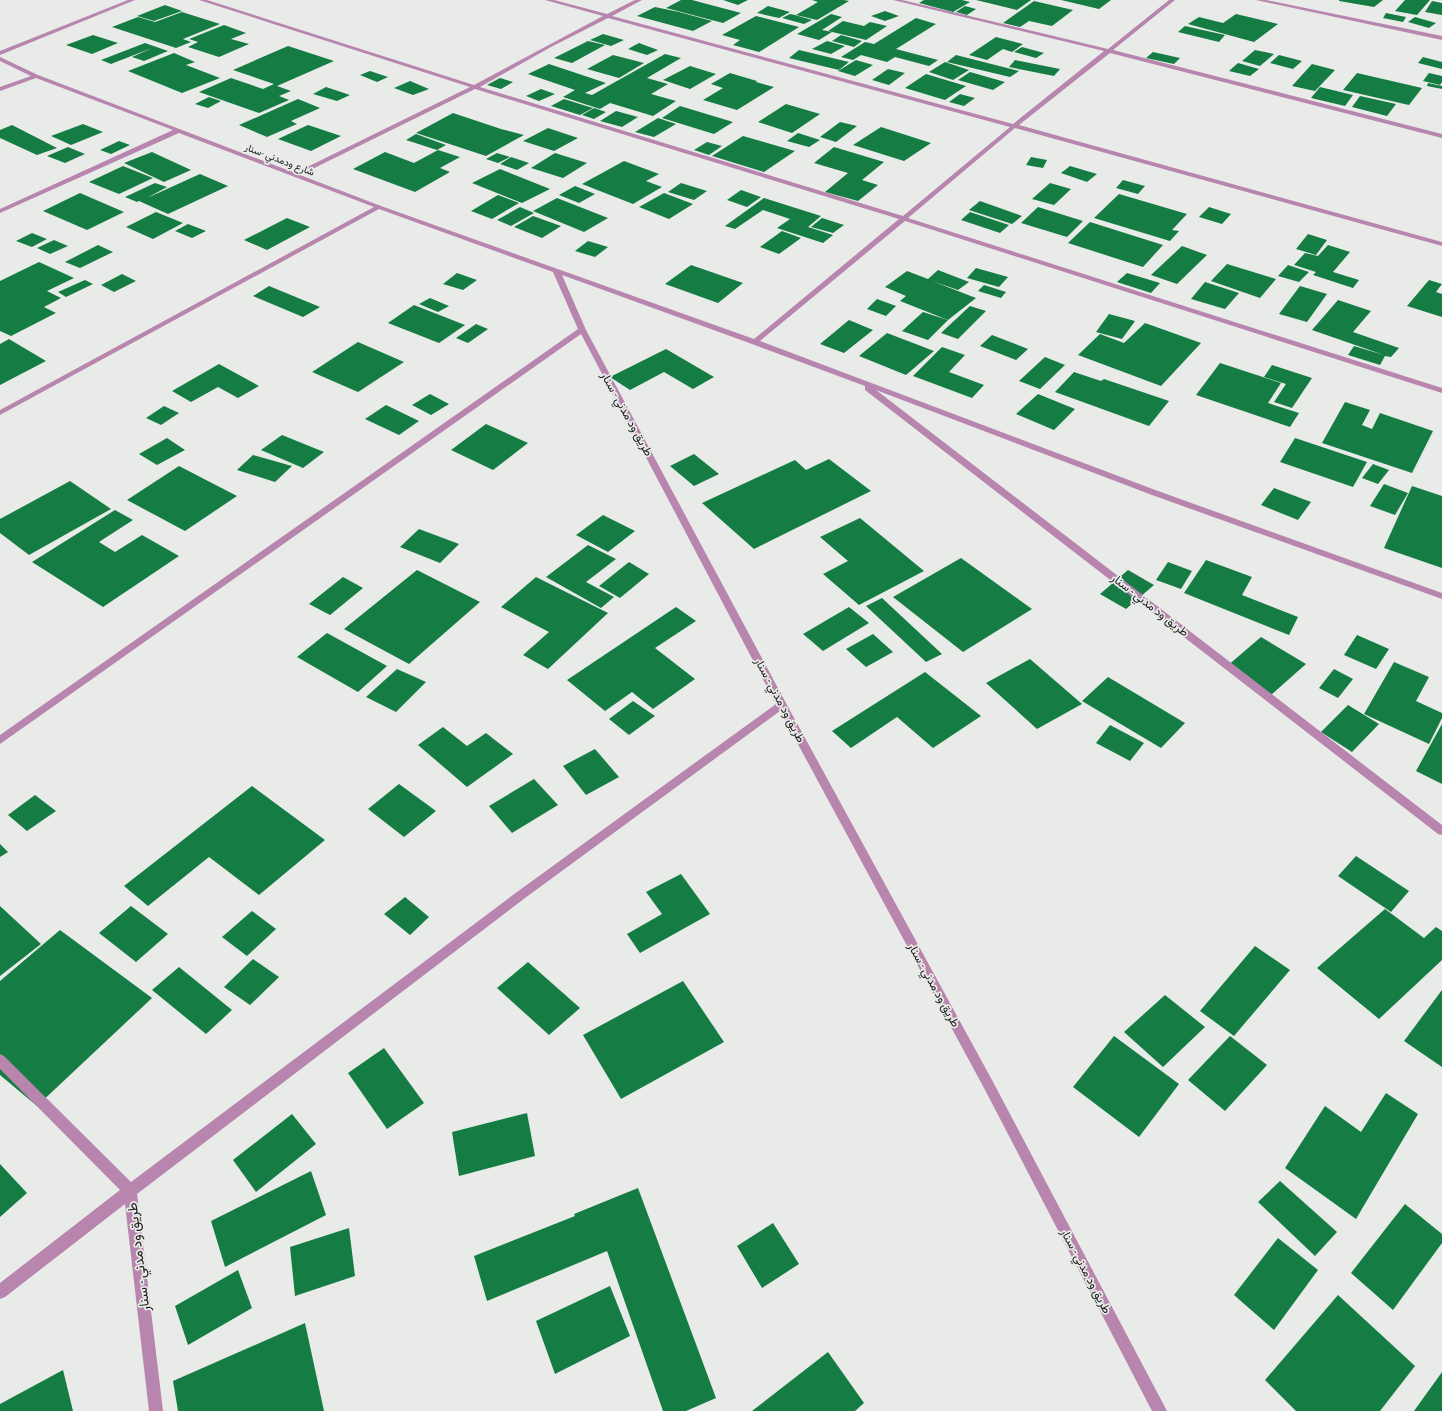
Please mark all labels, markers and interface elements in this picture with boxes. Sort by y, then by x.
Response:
street label: شارع ودمدني -سنار [241,140,317,181]
street label: طريق ود مدني - سنار [595,368,657,460]
street label: طريق ود مدني - سنار [1106,569,1192,642]
street label: طريق ود مدني - سنار [749,654,809,746]
street label: طريق ود مدني - سنار [902,939,964,1031]
street label: طريق ود مدني - سنار [122,1201,157,1314]
street label: طريق ود مدني - سنار [1055,1225,1115,1317]

